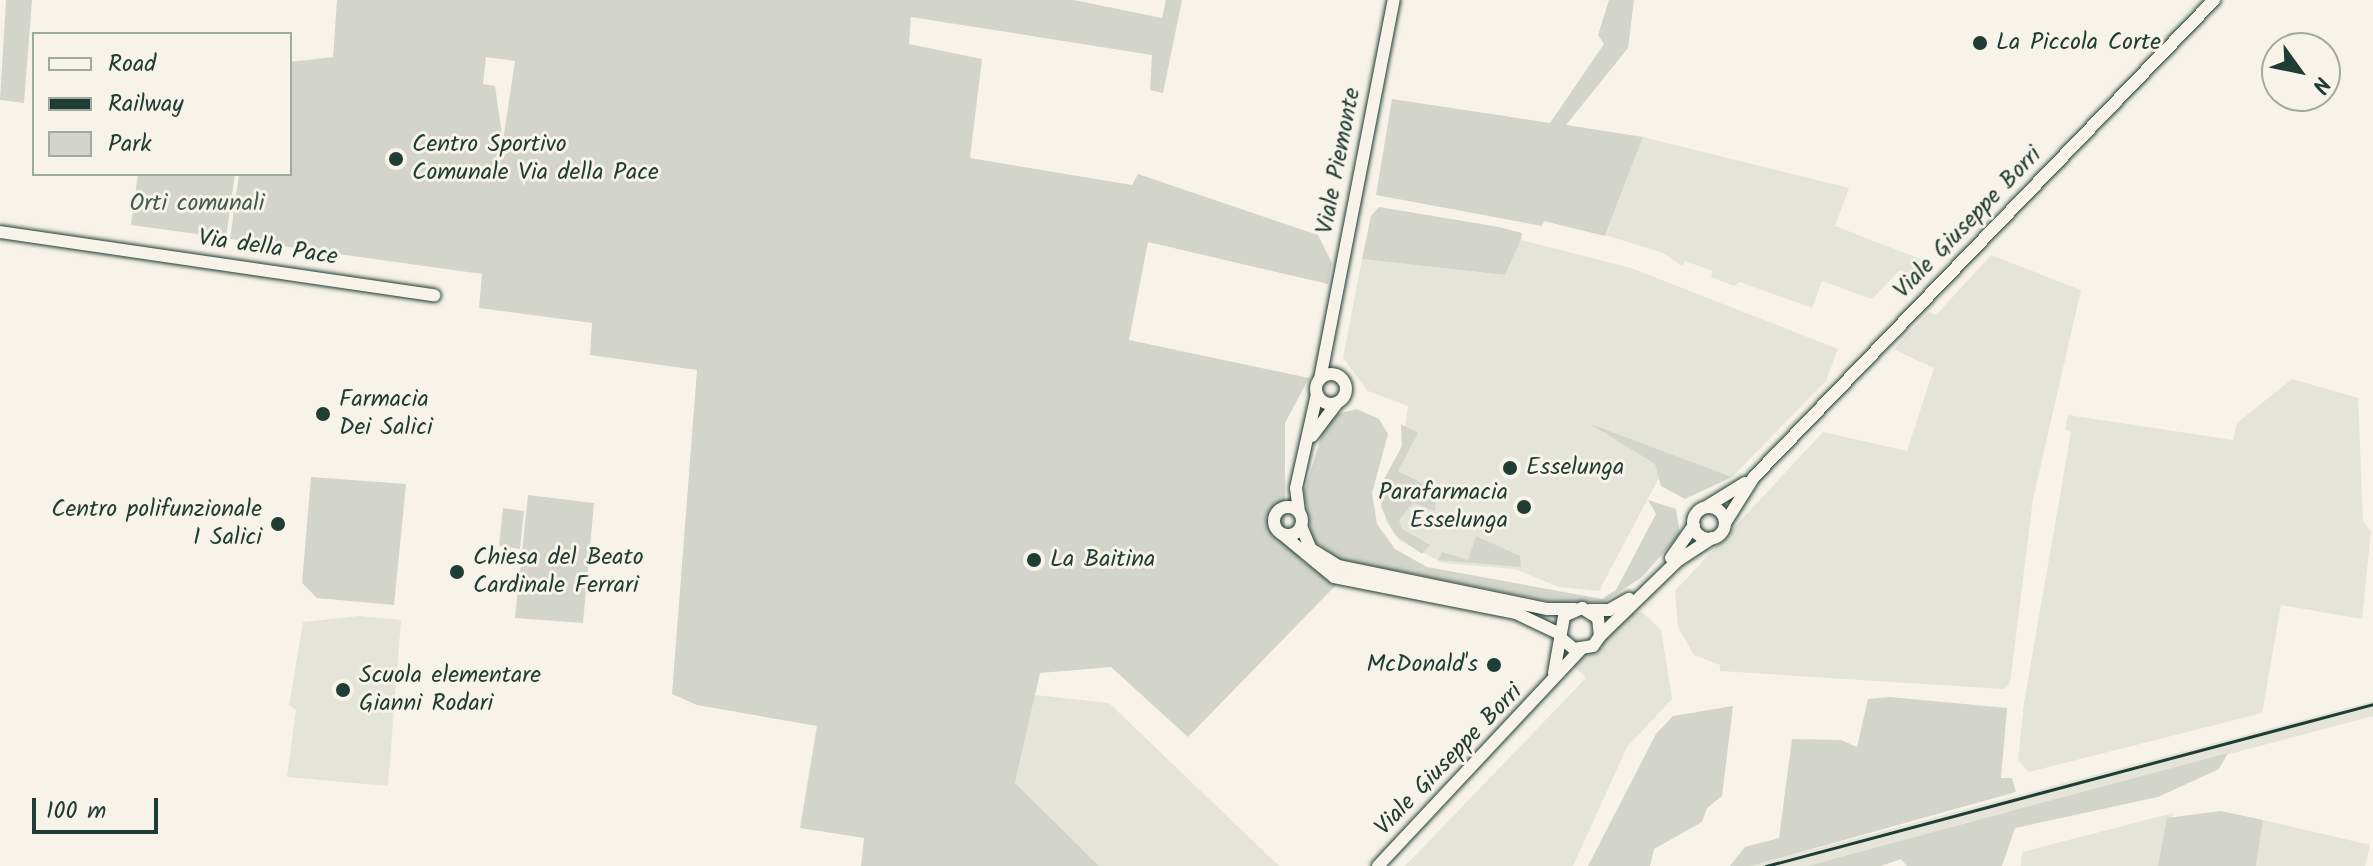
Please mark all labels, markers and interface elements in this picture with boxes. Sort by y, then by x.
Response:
place label: La Piccola Corte [1996,29,2161,57]
legend [32,32,292,176]
north arrow [2261,32,2341,112]
marker: La Piccola Corte [1971,34,1989,52]
text: Road [108,45,156,84]
text: N [2301,69,2338,100]
text: Railway [108,85,184,124]
street label: Viale Piemonte [1311,85,1367,237]
text: Park [108,125,152,164]
place label: Centro Sportivo Comunale Via della Pace [412,131,659,187]
street label: Viale Giuseppe Borri [1888,141,2048,305]
marker: Centro Sportivo Comunale Via della Pace [387,150,405,168]
park label: Orti comunali [129,190,265,218]
street label: Via della Pace [196,224,340,272]
place label: Farmacia Dei Salici [339,386,433,442]
marker: Farmacia Dei Salici [314,405,332,423]
place label: Esselunga [1526,454,1624,482]
marker: Esselunga [1501,459,1519,477]
place label: Parafarmacia Esselunga [1378,479,1508,535]
place label: Centro polifunzionale I Salici [51,496,262,552]
marker: Parafarmacia Esselunga [1515,498,1533,516]
marker: Centro polifunzionale I Salici [269,515,287,533]
place label: Chiesa del Beato Cardinale Ferrari [473,544,644,600]
place label: La Baitina [1050,546,1155,574]
marker: La Baitina [1025,551,1043,569]
marker: Chiesa del Beato Cardinale Ferrari [448,563,466,581]
place label: McDonald's [1366,651,1478,679]
marker: McDonald's [1485,656,1503,674]
place label: Scuola elementare Gianni Rodari [359,662,541,718]
street label: Viale Giuseppe Borri [1369,678,1529,842]
marker: Scuola elementare Gianni Rodari [334,681,352,699]
scale bar [36,782,162,832]
text: 100 m [46,792,106,831]

